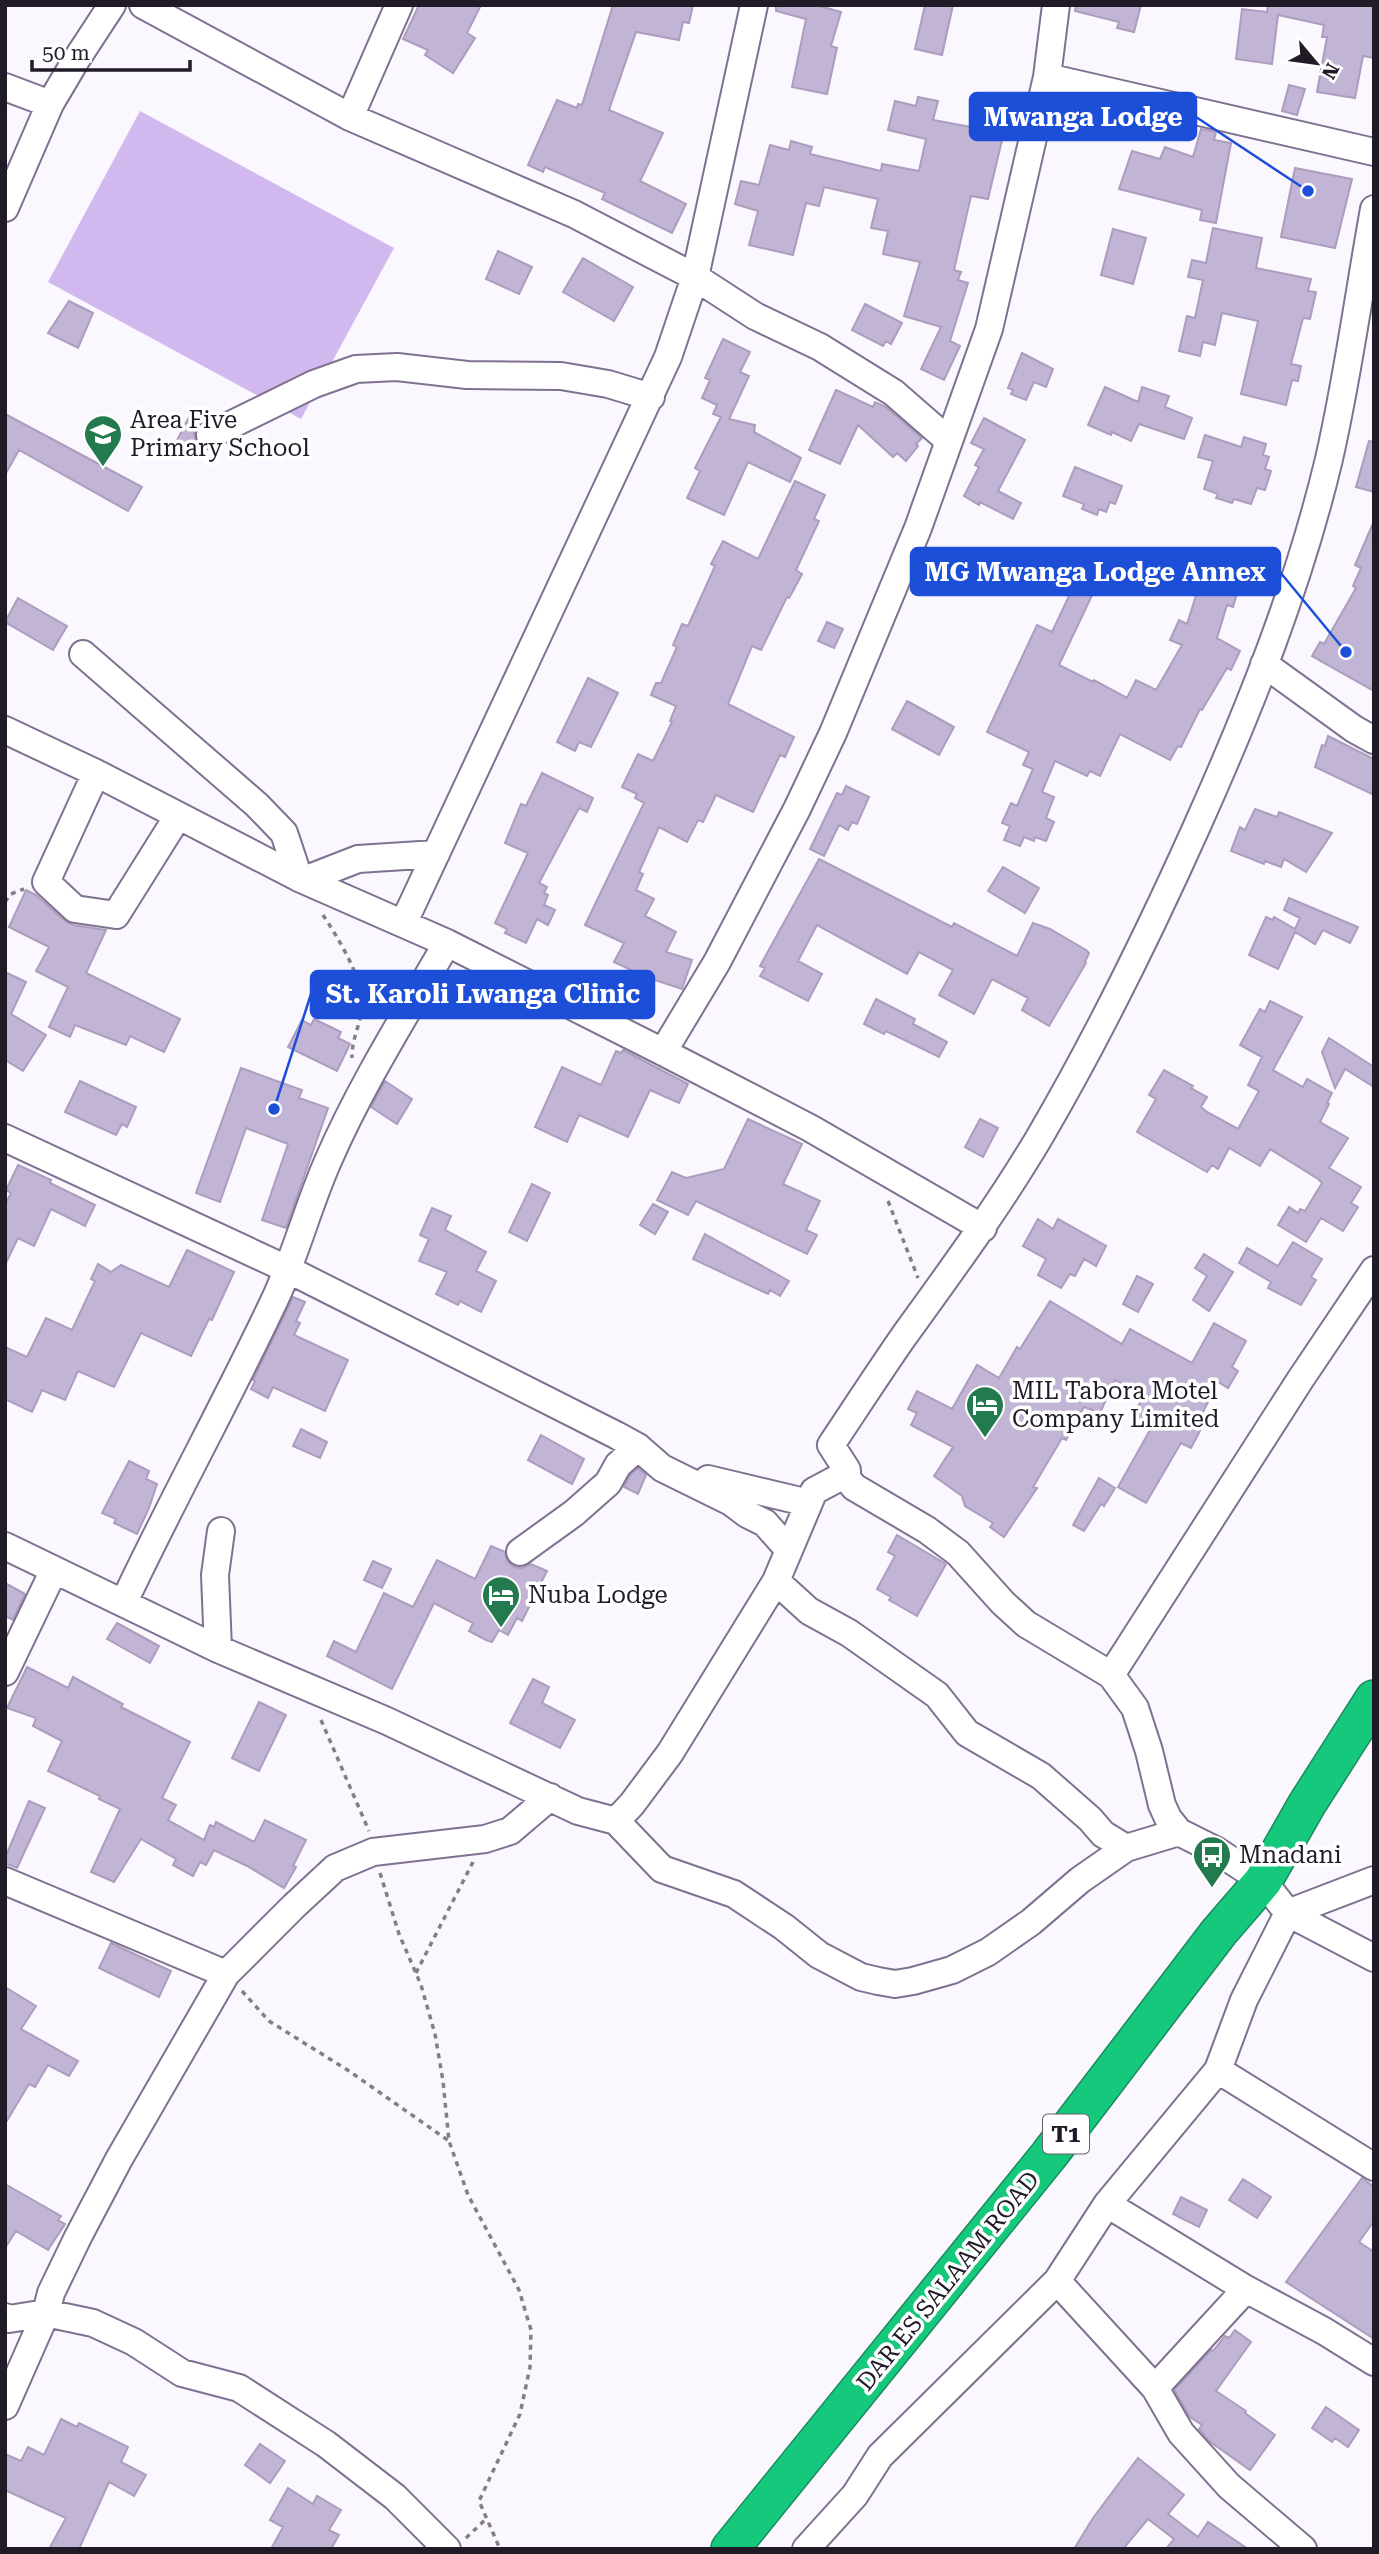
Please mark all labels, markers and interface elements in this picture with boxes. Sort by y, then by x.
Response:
scale bar [32,28,189,72]
north arrow [1281,28,1351,98]
text: 50 m [42,41,90,65]
text: N [1317,59,1344,83]
callout: Mwanga Lodge [970,93,1196,140]
text: Mwanga Lodge [984,102,1182,132]
place label: Area Five Primary School [130,406,310,462]
school or university icon: Area Five Primary School [82,413,124,468]
callout: MG Mwanga Lodge Annex [911,548,1280,595]
text: MG Mwanga Lodge Annex [924,557,1266,587]
callout: St. Karoli Lwanga Clinic [311,971,654,1018]
text: St. Karoli Lwanga Clinic [326,979,640,1009]
place label: MIL Tabora Motel Company Limited [1012,1377,1219,1433]
hotel icon: MIL Tabora Motel Company Limited [964,1384,1006,1439]
hotel icon: Nuba Lodge [480,1574,522,1629]
place label: Nuba Lodge [528,1581,668,1609]
bus stop icon: Mnadani [1191,1834,1233,1889]
place label: Mnadani [1239,1841,1342,1869]
road number: T1 [1043,2114,1089,2154]
street label: DAR ES SALAAM ROAD [851,2166,1045,2396]

